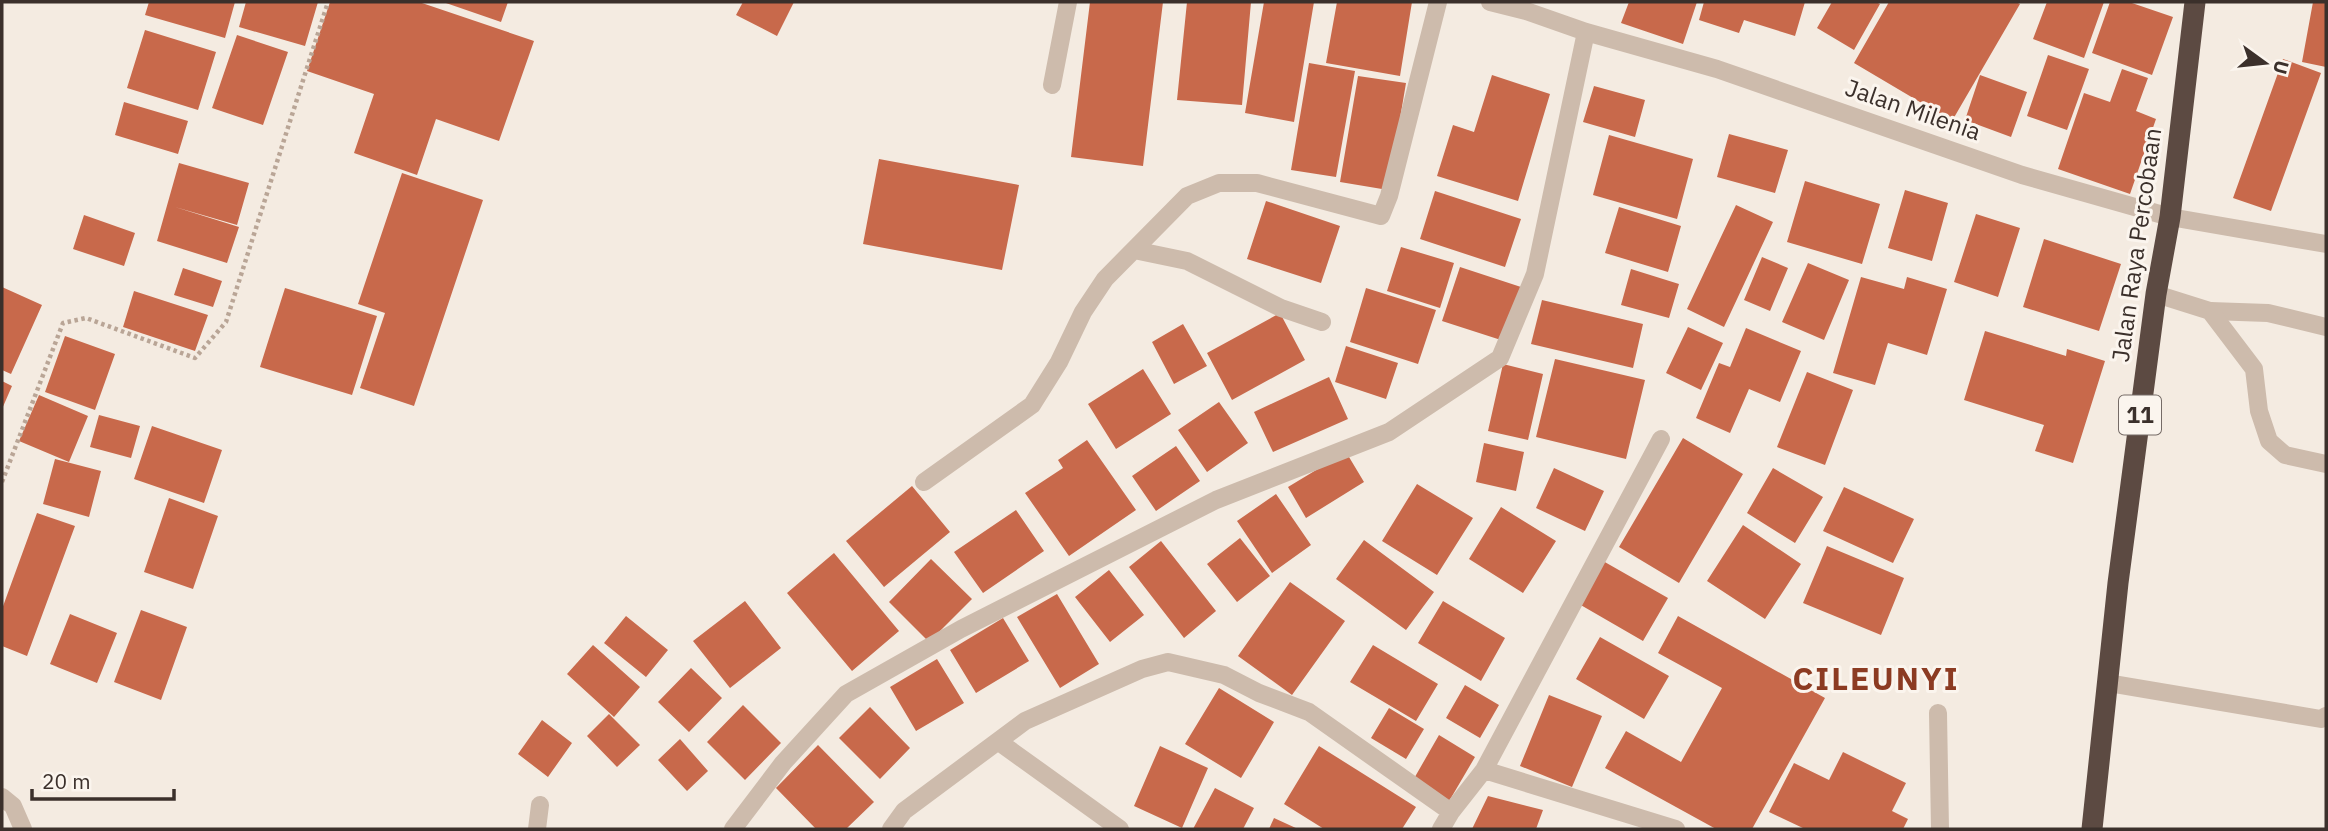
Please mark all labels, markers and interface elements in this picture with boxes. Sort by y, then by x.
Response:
north arrow [2230,28,2300,98]
text: U [2268,58,2295,77]
street label: Jalan Milenia [1841,71,1986,147]
street label: Jalan Raya Percobaan [2104,126,2168,364]
road number: 11 [2119,396,2161,434]
district label: CILEUNYI [1792,657,1960,699]
scale bar [32,758,173,802]
text: 20 m [42,767,91,795]

